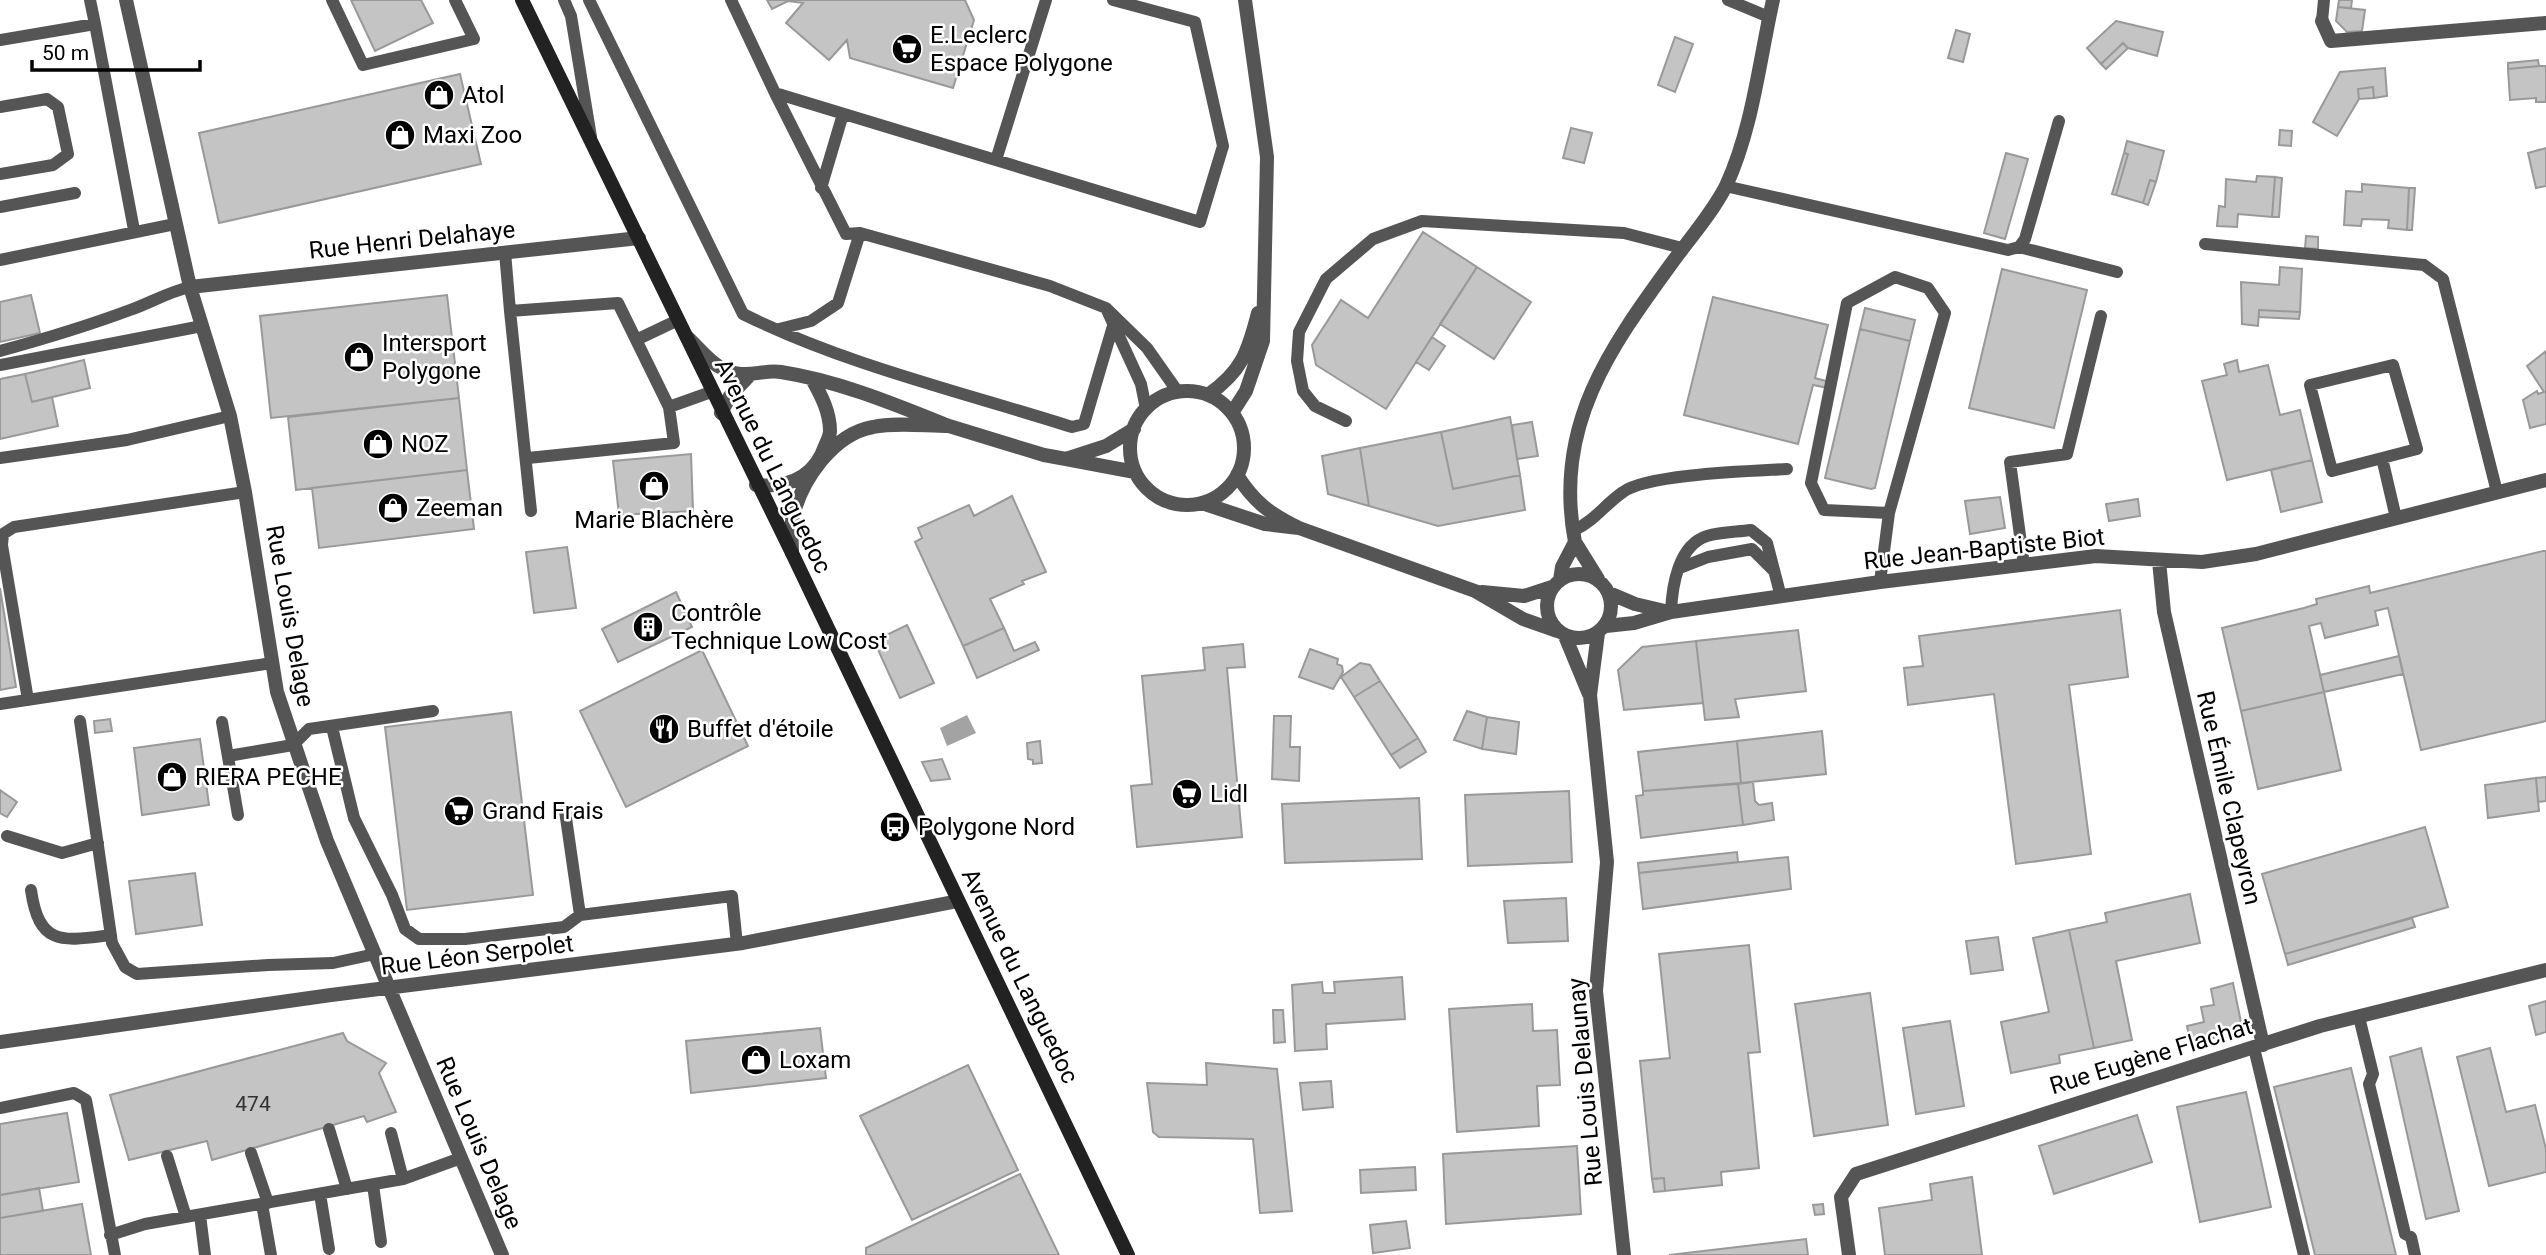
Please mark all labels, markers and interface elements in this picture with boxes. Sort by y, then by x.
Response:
place label: E.Leclerc Espace Polygone [930,21,1113,77]
scale bar [32,28,200,72]
supermarket icon: E.Leclerc Espace Polygone [890,32,924,66]
text: 50 m [42,41,89,65]
shop icon: Atol [422,78,456,112]
place label: Atol [462,81,505,109]
shop icon: Maxi Zoo [383,118,417,152]
place label: Maxi Zoo [423,121,522,149]
street label: Rue Henri Delahaye [308,215,516,265]
place label: Intersport Polygone [382,329,487,385]
shop icon: Intersport Polygone [342,340,376,374]
street label: Avenue du Languedoc [709,354,837,578]
shop icon: NOZ [361,427,395,461]
place label: NOZ [401,430,449,458]
shop icon: Marie Blachère [637,469,671,503]
shop icon: Zeeman [376,491,410,525]
place label: Zeeman [416,494,503,522]
place label: Marie Blachère [574,506,734,534]
street label: Rue Jean-Baptiste Biot [1862,522,2106,576]
street label: Rue Louis Delage [260,523,320,709]
place label: Contrôle Technique Low Cost [671,599,888,655]
building icon: Contrôle Technique Low Cost [631,610,665,644]
street label: Rue Émile Clapeyron [2191,688,2267,908]
restaurant icon: Buffet d'étoile [647,712,681,746]
place label: Buffet d'étoile [687,715,834,743]
shop icon: RIERA PECHE [155,760,189,794]
place label: RIERA PECHE [195,763,342,791]
supermarket icon: Lidl [1170,777,1204,811]
place label: Lidl [1210,780,1248,808]
supermarket icon: Grand Frais [442,794,476,828]
place label: Grand Frais [482,797,604,825]
bus stop icon: Polygone Nord [878,810,912,844]
place label: Polygone Nord [918,813,1075,841]
street label: Avenue du Languedoc [956,864,1084,1088]
street label: Rue Léon Serpolet [379,929,575,981]
street label: Rue Louis Delaunay [1562,976,1608,1187]
street label: Rue Eugène Flachat [2046,1012,2256,1100]
shop icon: Loxam [739,1043,773,1077]
place label: Loxam [779,1046,851,1074]
street label: Rue Louis Delage [430,1053,528,1233]
house number: 474 [235,1092,271,1116]

